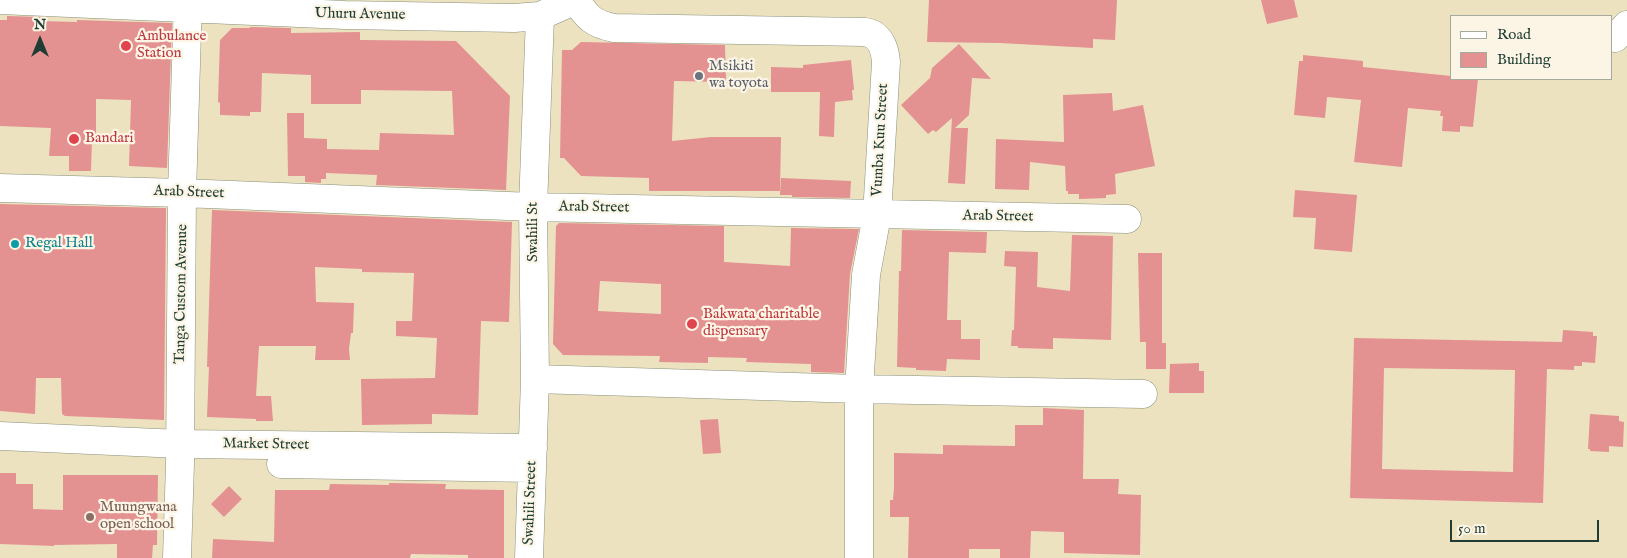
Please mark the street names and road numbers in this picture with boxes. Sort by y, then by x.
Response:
street label: Uhuru Avenue [314,5,406,25]
street label: Vumba Kuu Street [869,83,893,197]
street label: Arab Street [153,183,225,203]
street label: Arab Street [559,198,629,218]
street label: Swahili St [525,202,543,262]
street label: Arab Street [963,207,1033,227]
street label: Tanga Custom Avenue [172,224,192,364]
street label: Market Street [223,435,309,455]
street label: Swahili Street [521,460,541,546]

